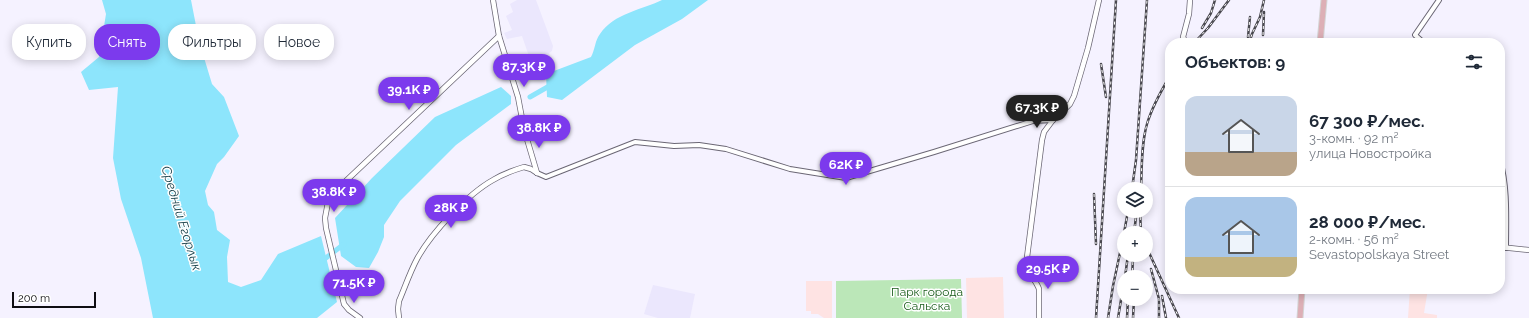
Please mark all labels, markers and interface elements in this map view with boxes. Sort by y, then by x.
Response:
chip: Купить [12,24,86,60]
chip: Снять [94,24,160,60]
chip: Фильтры [168,24,256,60]
chip: Новое [264,24,334,60]
icon: filters [1463,51,1485,73]
text: Объектов: 9 [1185,52,1285,72]
pin: 87.3K ₽ [487,54,561,88]
text: 87.3K ₽ [502,59,546,74]
pin: 39.1K ₽ [372,77,446,111]
text: 39.1K ₽ [387,82,431,97]
pin: 67.3K ₽ [1000,95,1074,129]
text: 67.3K ₽ [1015,100,1059,115]
text: 67 300 ₽/мес. [1309,111,1425,131]
icon: home [1217,112,1265,160]
pin: 38.8K ₽ [502,115,576,149]
text: 38.8K ₽ [516,120,562,135]
text: 3-комн. · 92 m² [1309,131,1399,146]
text: улица Новостройка [1309,146,1432,161]
pin: 62K ₽ [818,152,874,186]
text: 62K ₽ [829,157,863,172]
water label: Средний Егорлык [158,164,205,273]
pin: 38.8K ₽ [297,179,371,213]
map controls [1117,182,1153,306]
button: layers [1117,182,1153,218]
text: 38.8K ₽ [311,184,357,199]
pin: 28K ₽ [423,195,479,229]
text: 28K ₽ [434,200,468,215]
text: 28 000 ₽/мес. [1309,212,1426,232]
icon: home [1217,213,1265,261]
button: + [1117,226,1153,262]
text: 2-комн. · 56 m² [1309,232,1399,247]
text: Sevastopolskaya Street [1309,247,1449,262]
pin: 29.5K ₽ [1011,256,1085,290]
text: 29.5K ₽ [1026,261,1070,276]
pin: 71.5K ₽ [317,270,391,304]
button: − [1117,270,1153,306]
text: 71.5K ₽ [332,275,376,290]
park label: Парк города Сальска [891,285,963,313]
scale bar [12,290,96,309]
text: 200 m [18,292,50,305]

